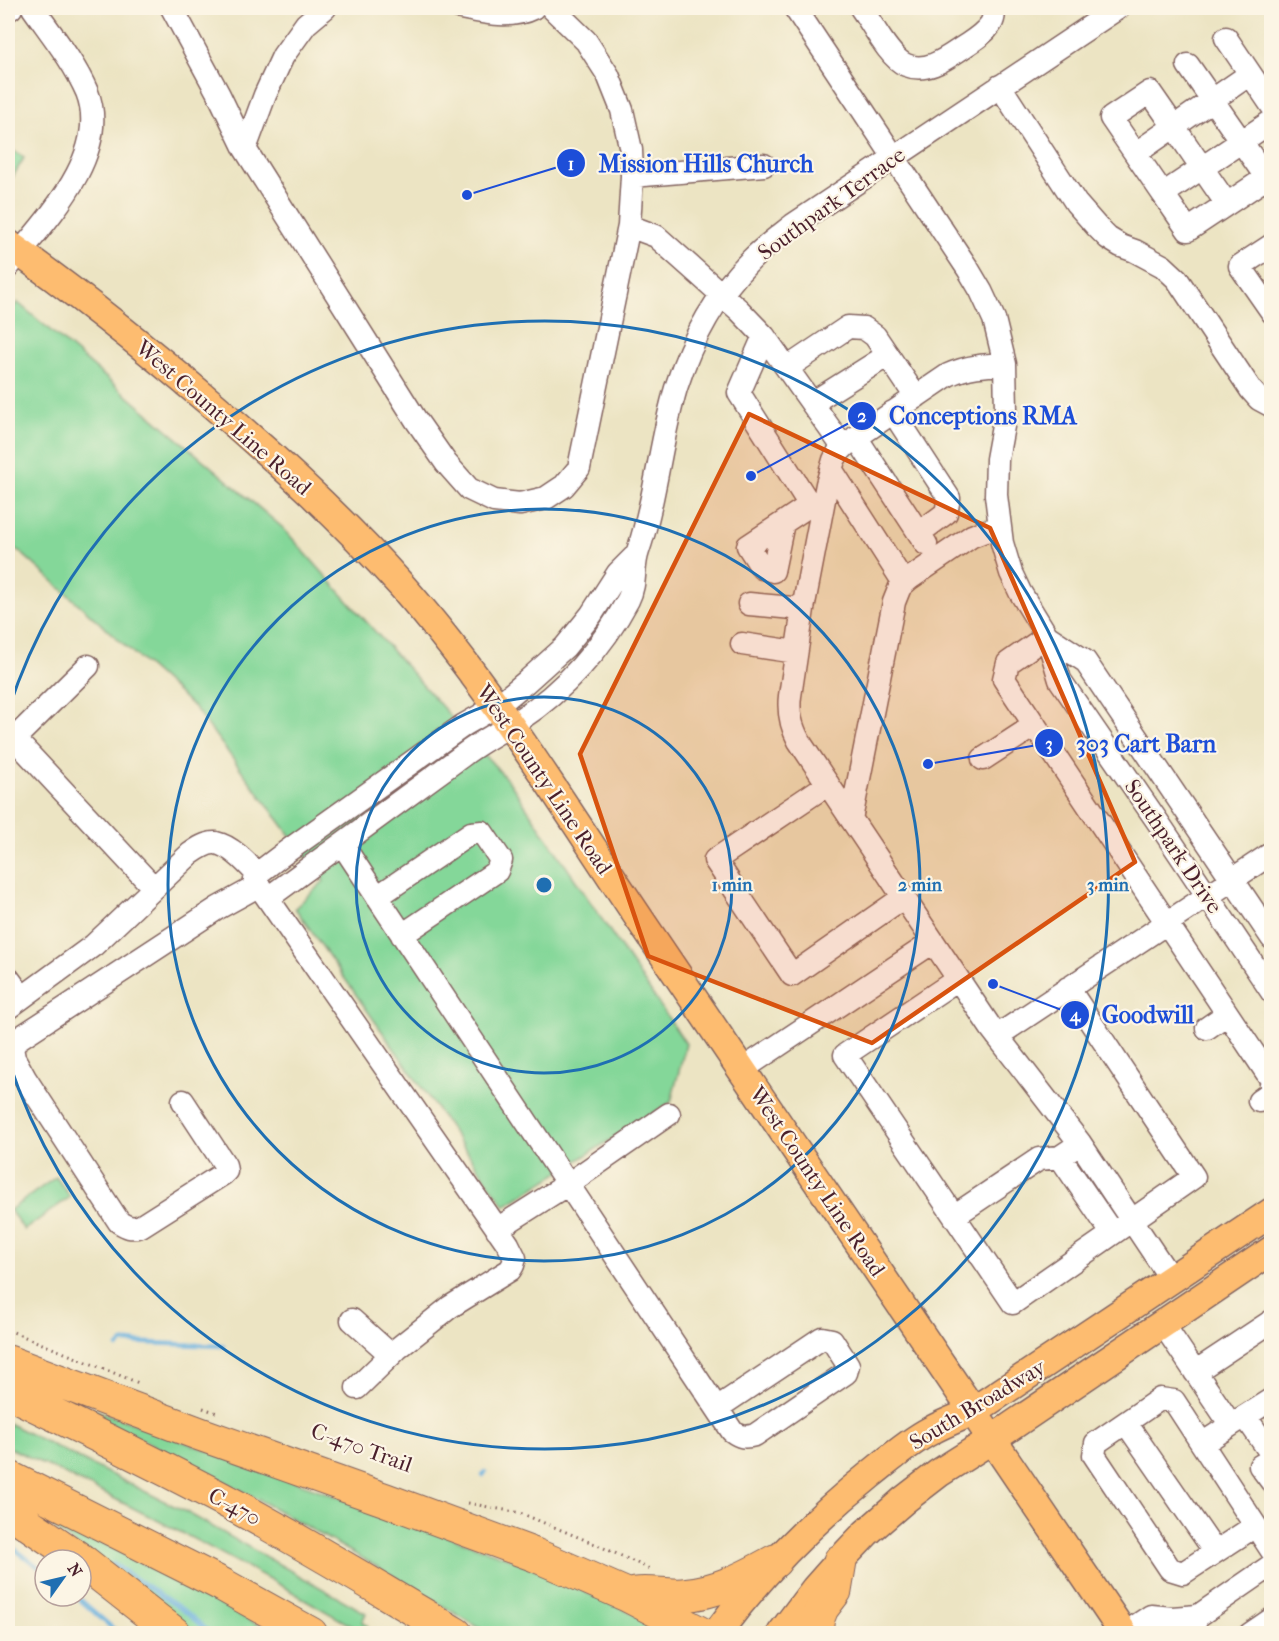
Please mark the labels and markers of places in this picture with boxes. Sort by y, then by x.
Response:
callout: Mission Hills Church [556,142,825,184]
callout: Conceptions RMA [847,395,1089,437]
callout: 303 Cart Barn [1034,722,1228,764]
centre of rings [534,875,554,895]
callout: Goodwill [1060,994,1206,1036]

